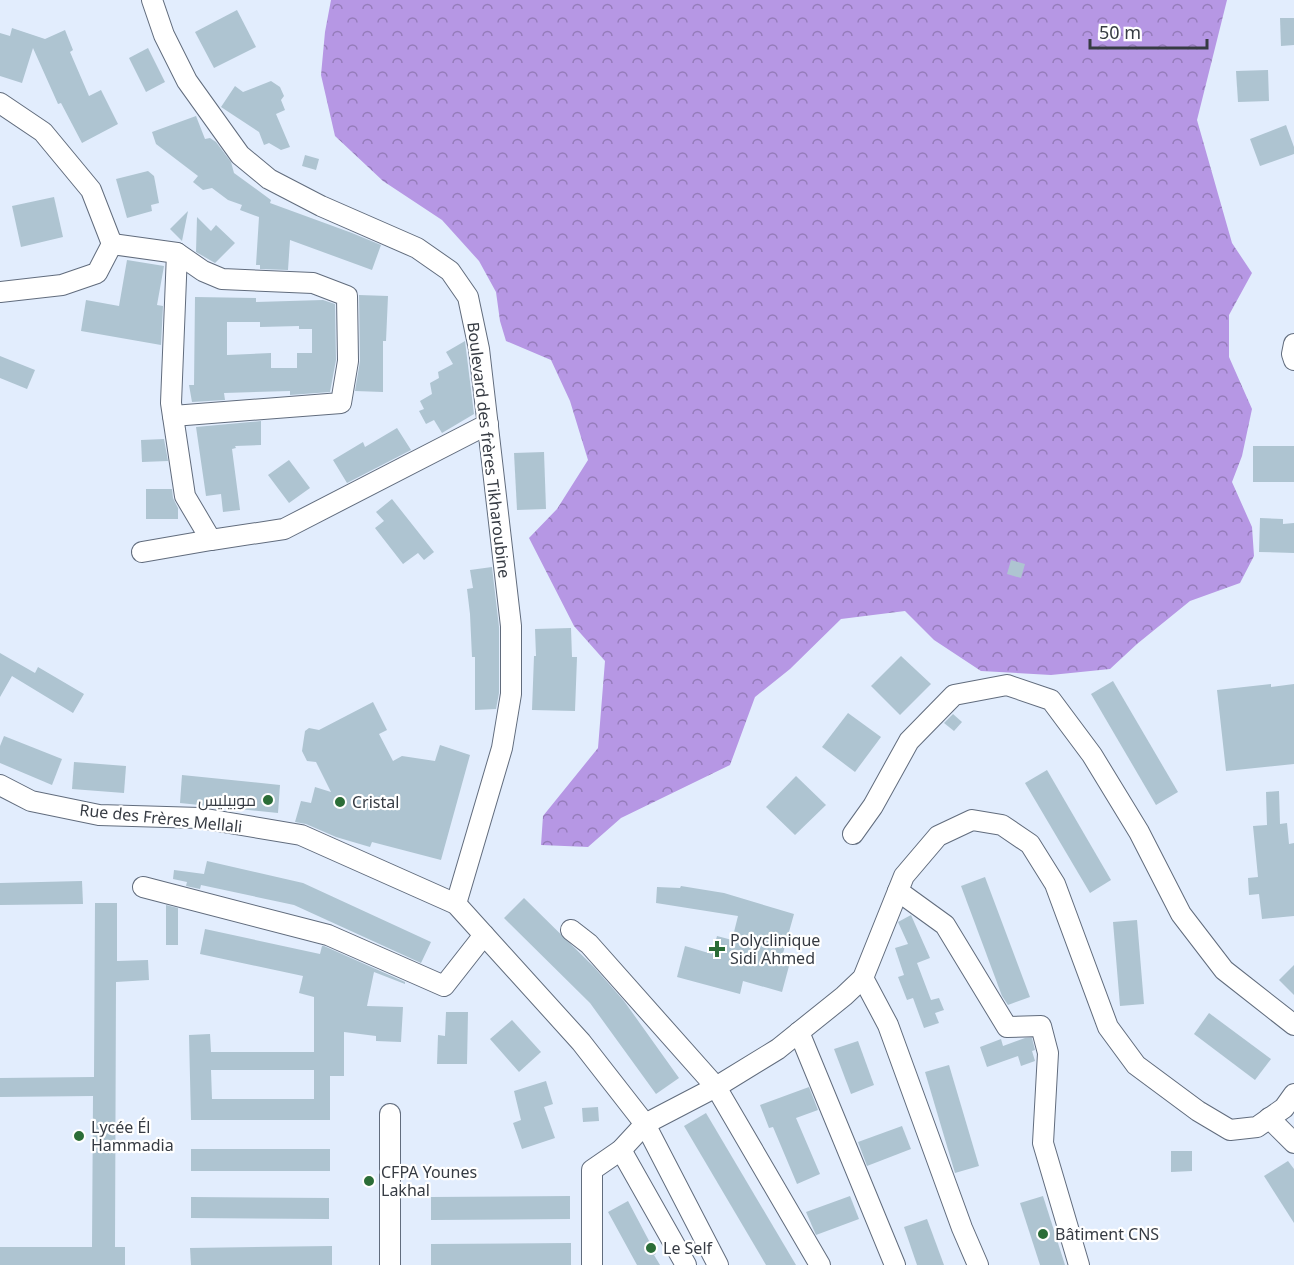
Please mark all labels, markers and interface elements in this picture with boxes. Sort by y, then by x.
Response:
scale bar [1090,12,1207,50]
text: 50 m [1099,20,1141,44]
street label: Boulevard des frères Tikharoubine [462,321,516,579]
place label: موبيليس [198,789,256,811]
place label: Cristal [352,791,399,813]
marker: موبيليس [261,793,275,807]
marker: Cristal [333,795,347,809]
street label: Rue des Frères Mellali [79,799,243,837]
place label: Polyclinique Sidi Ahmed [730,929,820,969]
marker: Polyclinique Sidi Ahmed [708,940,726,958]
place label: Lycée Él Hammadia [91,1116,174,1156]
marker: Lycée Él Hammadia [72,1129,86,1143]
place label: CFPA Younes Lakhal [381,1161,477,1201]
marker: CFPA Younes Lakhal [362,1174,376,1188]
place label: Bâtiment CNS [1055,1223,1159,1245]
marker: Bâtiment CNS [1036,1227,1050,1241]
place label: Le Self [663,1237,714,1259]
marker: Le Self [644,1241,658,1255]

